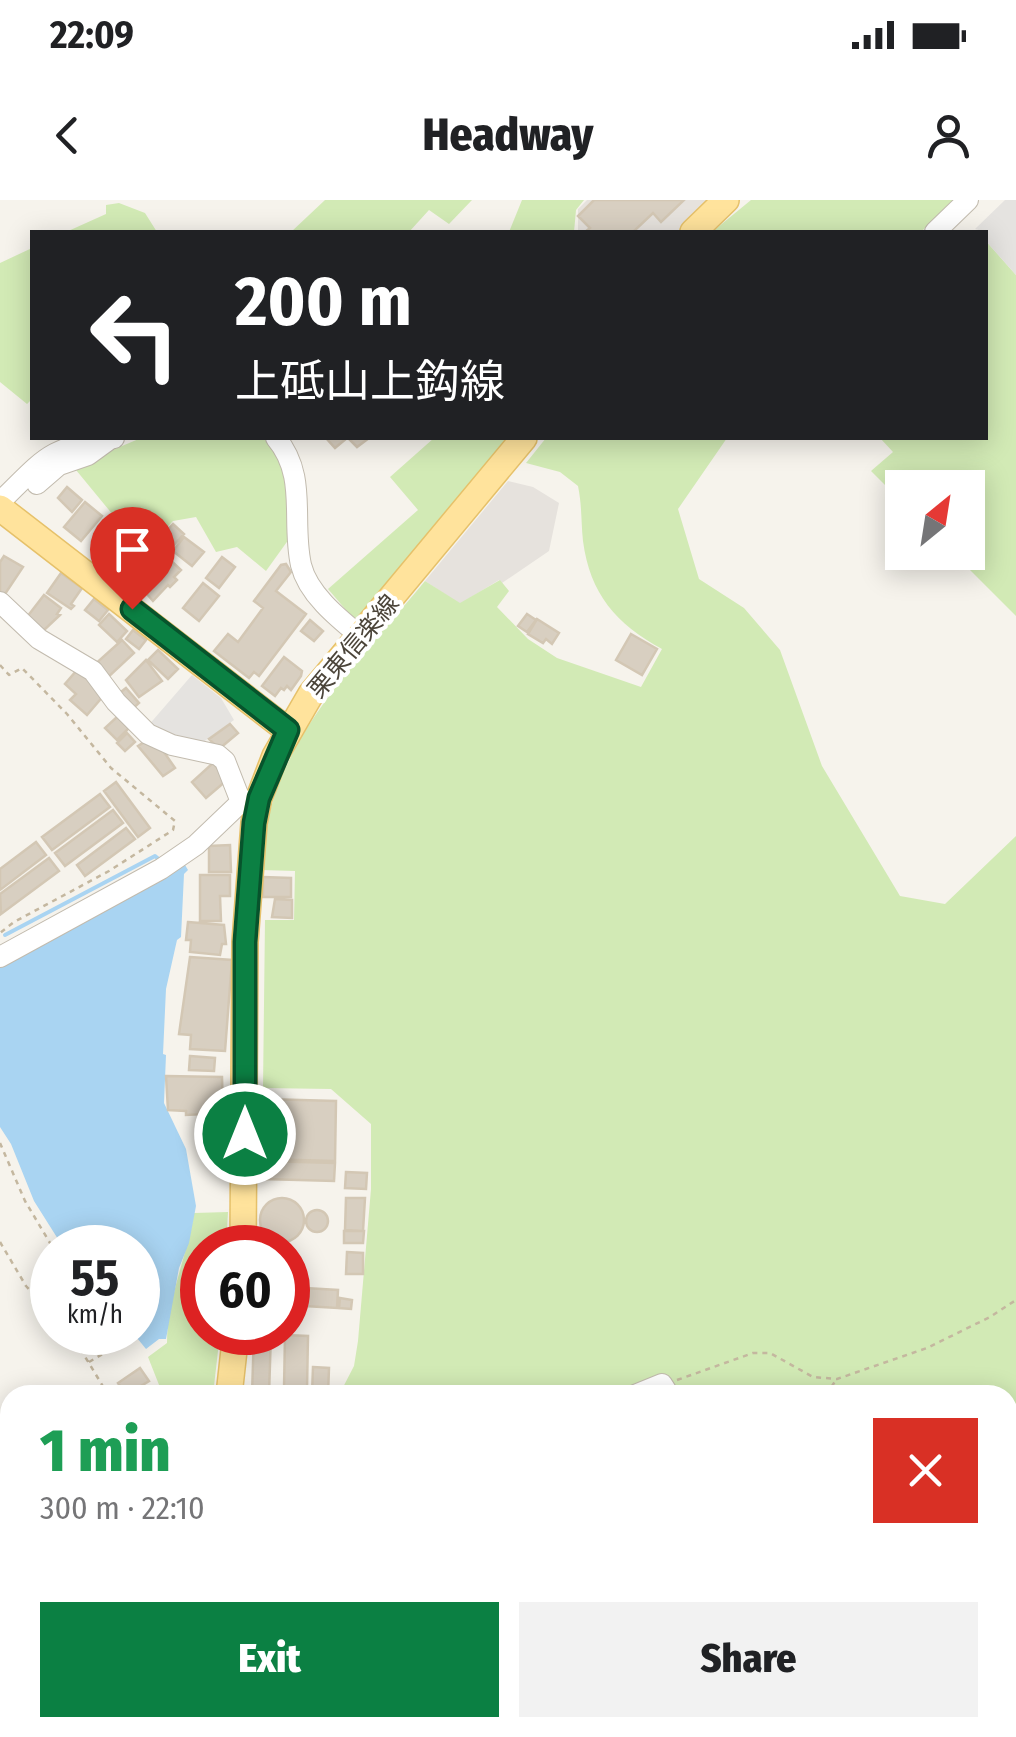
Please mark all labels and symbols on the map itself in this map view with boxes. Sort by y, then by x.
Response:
north arrow [885,470,985,570]
pin [90,507,175,610]
street label: 栗東信楽線 [302,589,405,704]
position arrow [193,1082,297,1186]
speed limit sign: 60 [180,1225,310,1355]

